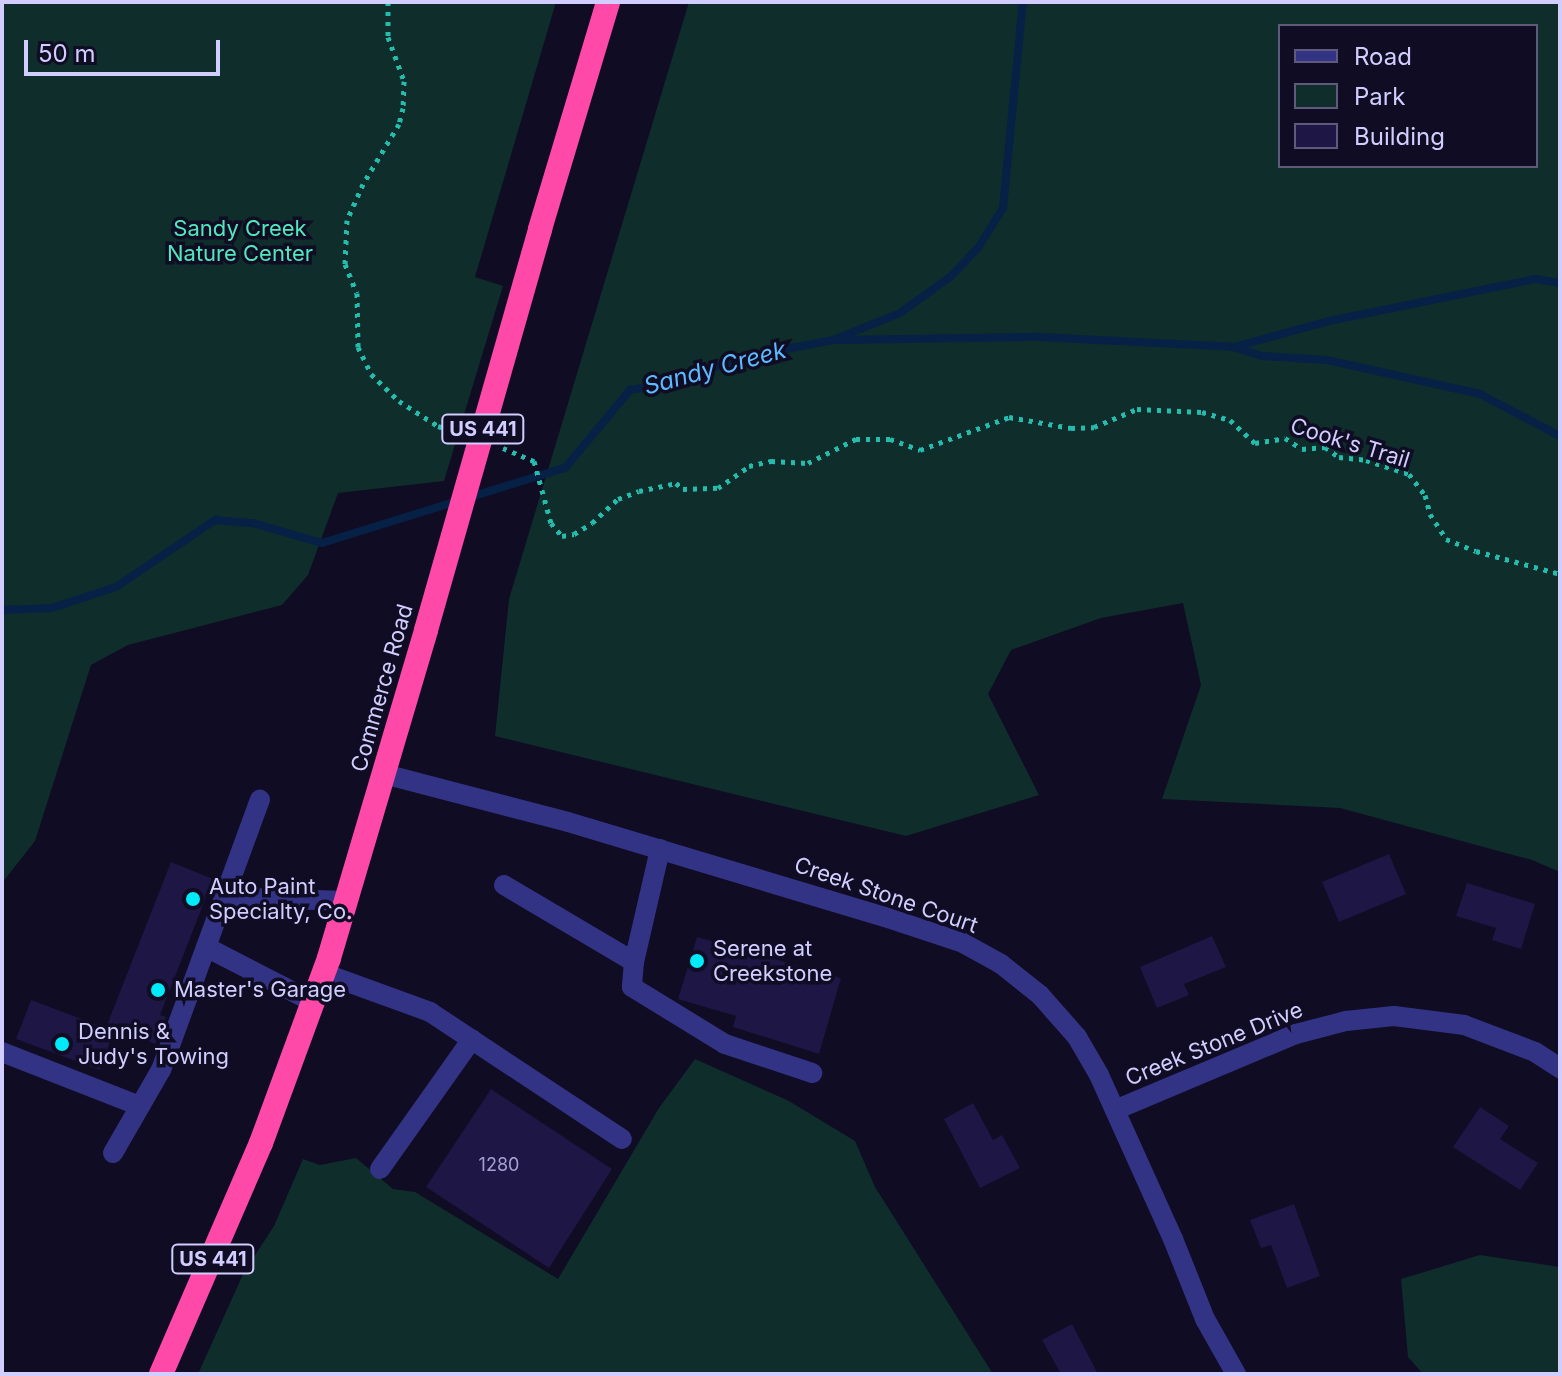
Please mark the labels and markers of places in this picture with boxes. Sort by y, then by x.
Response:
place label: Auto Paint Specialty, Co. [209,873,352,924]
marker: Auto Paint Specialty, Co. [184,890,202,908]
place label: Serene at Creekstone [713,935,832,986]
marker: Serene at Creekstone [688,952,706,970]
place label: Master's Garage [174,977,346,1003]
marker: Master's Garage [149,981,167,999]
place label: Dennis & Judy's Towing [78,1018,229,1070]
marker: Dennis & Judy's Towing [53,1035,71,1053]

